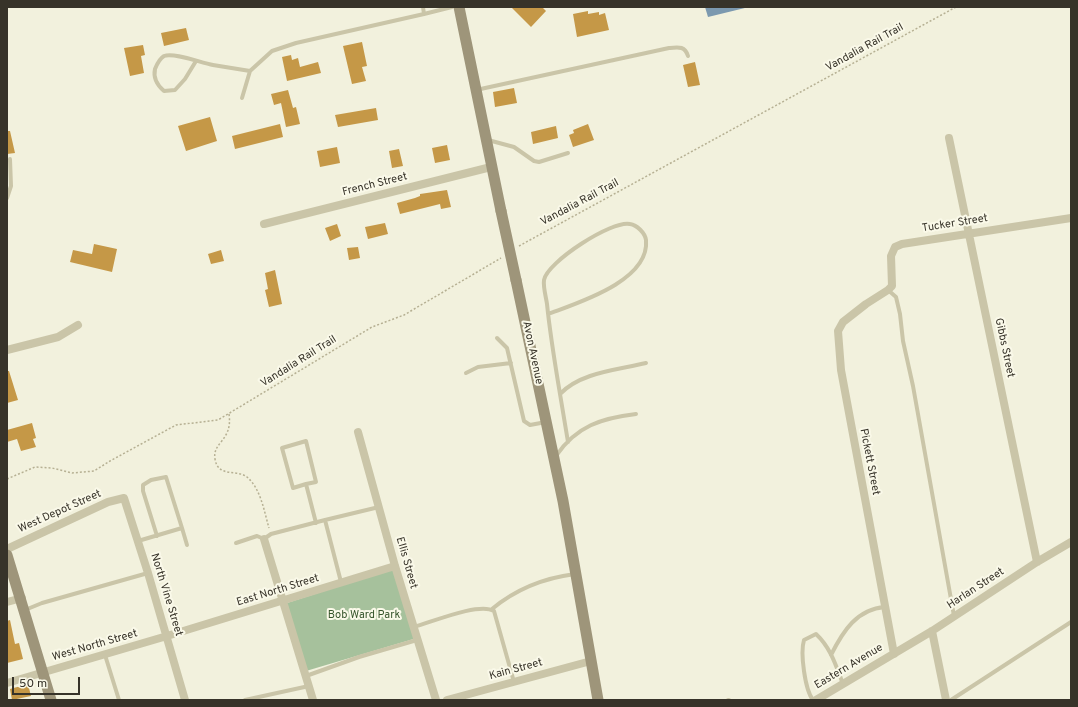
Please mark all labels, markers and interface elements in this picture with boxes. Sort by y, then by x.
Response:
street label: Vandalia Rail Trail [824,21,906,75]
street label: French Street [341,171,409,199]
street label: Vandalia Rail Trail [539,177,621,229]
street label: Tucker Street [921,212,989,236]
street label: Gibbs Street [991,317,1017,379]
street label: Avon Avenue [519,320,545,386]
street label: Vandalia Rail Trail [259,333,339,391]
street label: Pickett Street [856,428,882,496]
street label: West Depot Street [16,488,104,536]
street label: Ellis Street [392,536,420,590]
street label: North Vine Street [147,552,185,638]
street label: Harlan Street [945,566,1007,612]
street label: East North Street [235,572,321,610]
park label: Bob Ward Park [328,609,400,623]
street label: West North Street [51,628,139,664]
street label: Eastern Avenue [813,641,885,693]
street label: Kain Street [488,657,544,683]
scale bar [14,669,82,695]
text: 50 m [19,676,47,692]

